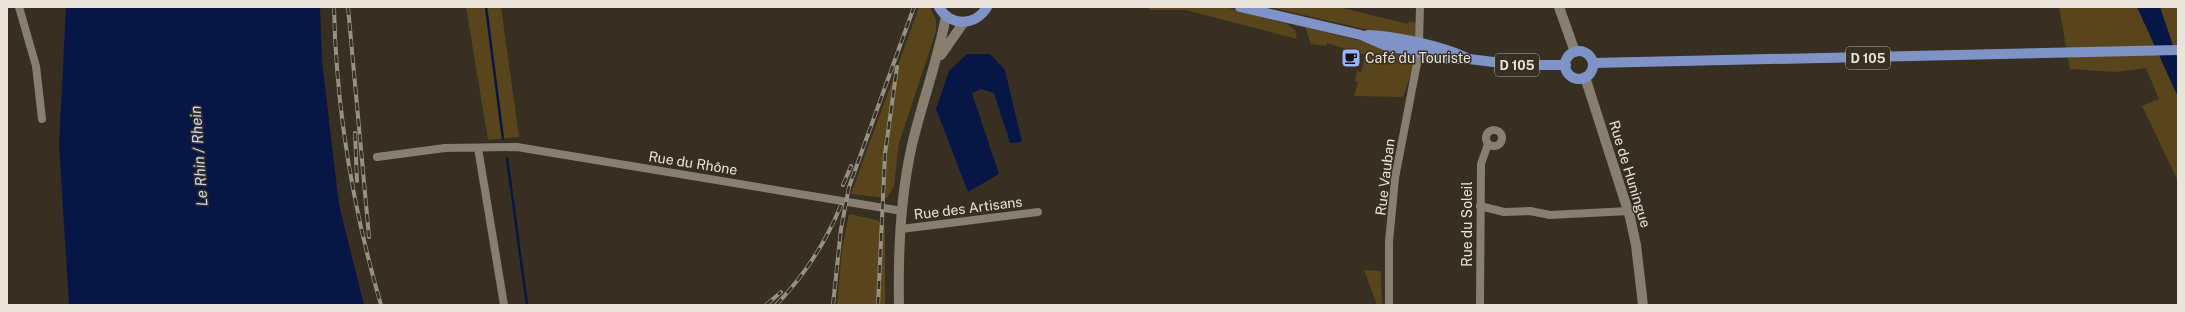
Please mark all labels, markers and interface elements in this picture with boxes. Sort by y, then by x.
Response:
cafe icon: Café du Touriste [1340,47,1362,69]
road number: D 105 [1846,47,1890,69]
place label: Café du Touriste [1365,50,1471,66]
road number: D 105 [1495,54,1539,76]
water label: Le Rhin / Rhein [187,105,210,207]
street label: Rue de Huningue [1606,118,1654,230]
street label: Rue Vauban [1372,138,1398,216]
street label: Rue du Rhône [647,148,739,178]
street label: Rue du Soleil [1459,181,1475,267]
street label: Rue des Artisans [913,193,1023,223]

